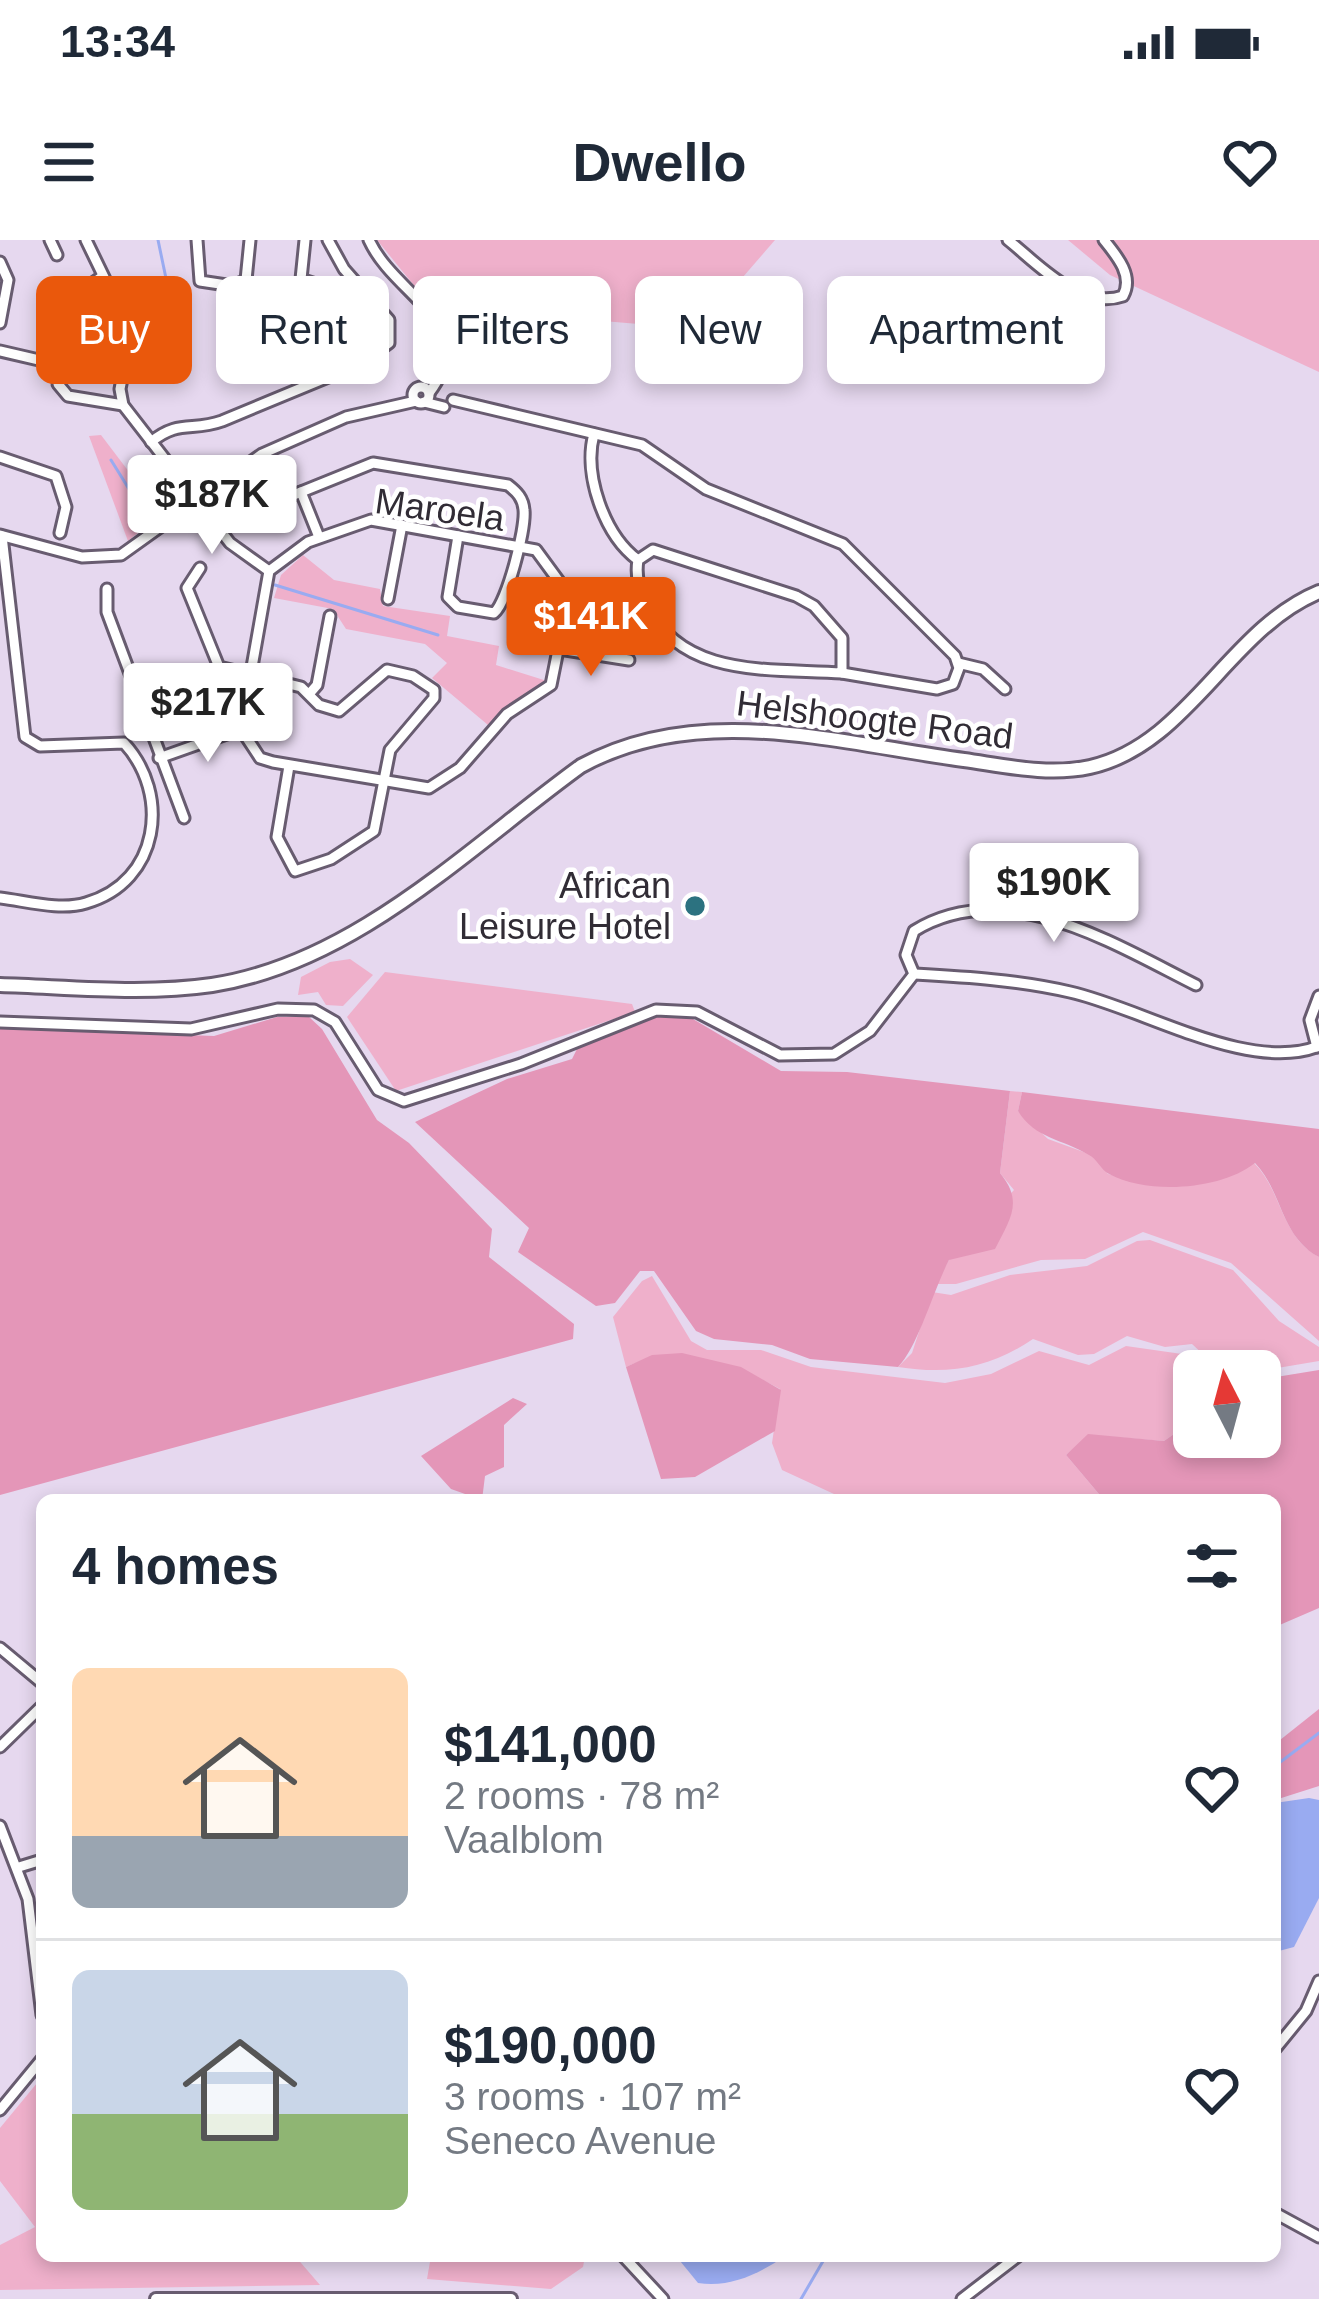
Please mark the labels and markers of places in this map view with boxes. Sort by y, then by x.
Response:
pin: $187K [128,455,296,557]
pin: $141K [507,577,675,679]
pin: $217K [124,663,292,765]
pin: $190K [970,843,1138,945]
place label: African Leisure Hotel [459,865,671,947]
marker: African Leisure Hotel [682,893,708,919]

